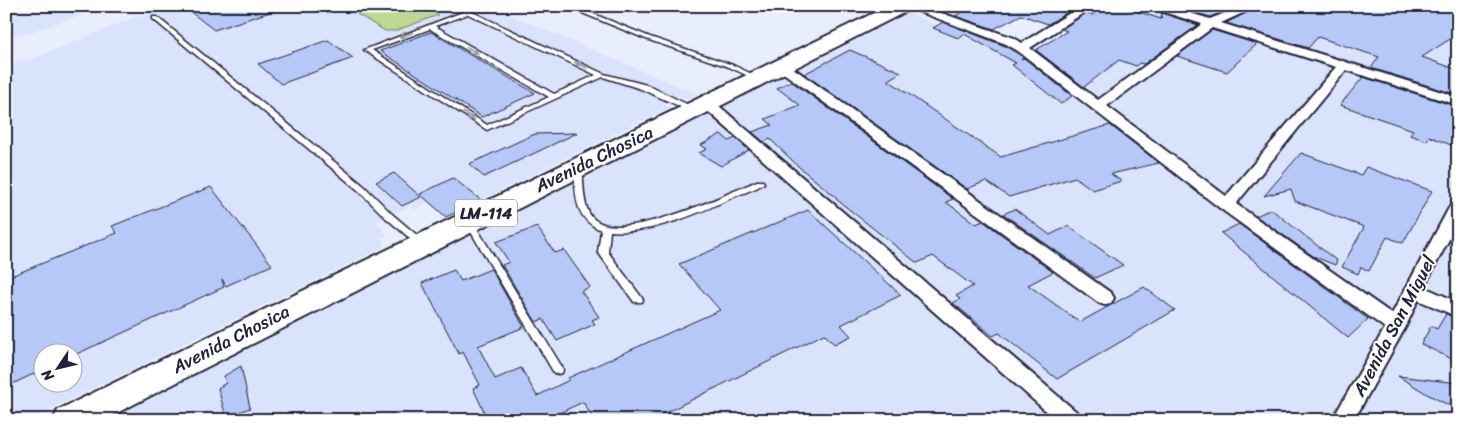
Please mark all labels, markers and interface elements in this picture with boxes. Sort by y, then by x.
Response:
one-way arrow [398,31,413,39]
one-way arrow [465,46,479,55]
one-way arrow [574,61,588,69]
one-way arrow [462,111,475,121]
street label: Avenida Chosica [528,116,659,202]
road number: LM-114 [455,200,517,227]
street label: Avenida San Miguel [1343,249,1445,403]
street label: Avenida Chosica [166,296,295,383]
north arrow [32,344,82,394]
text: N [35,364,61,387]

